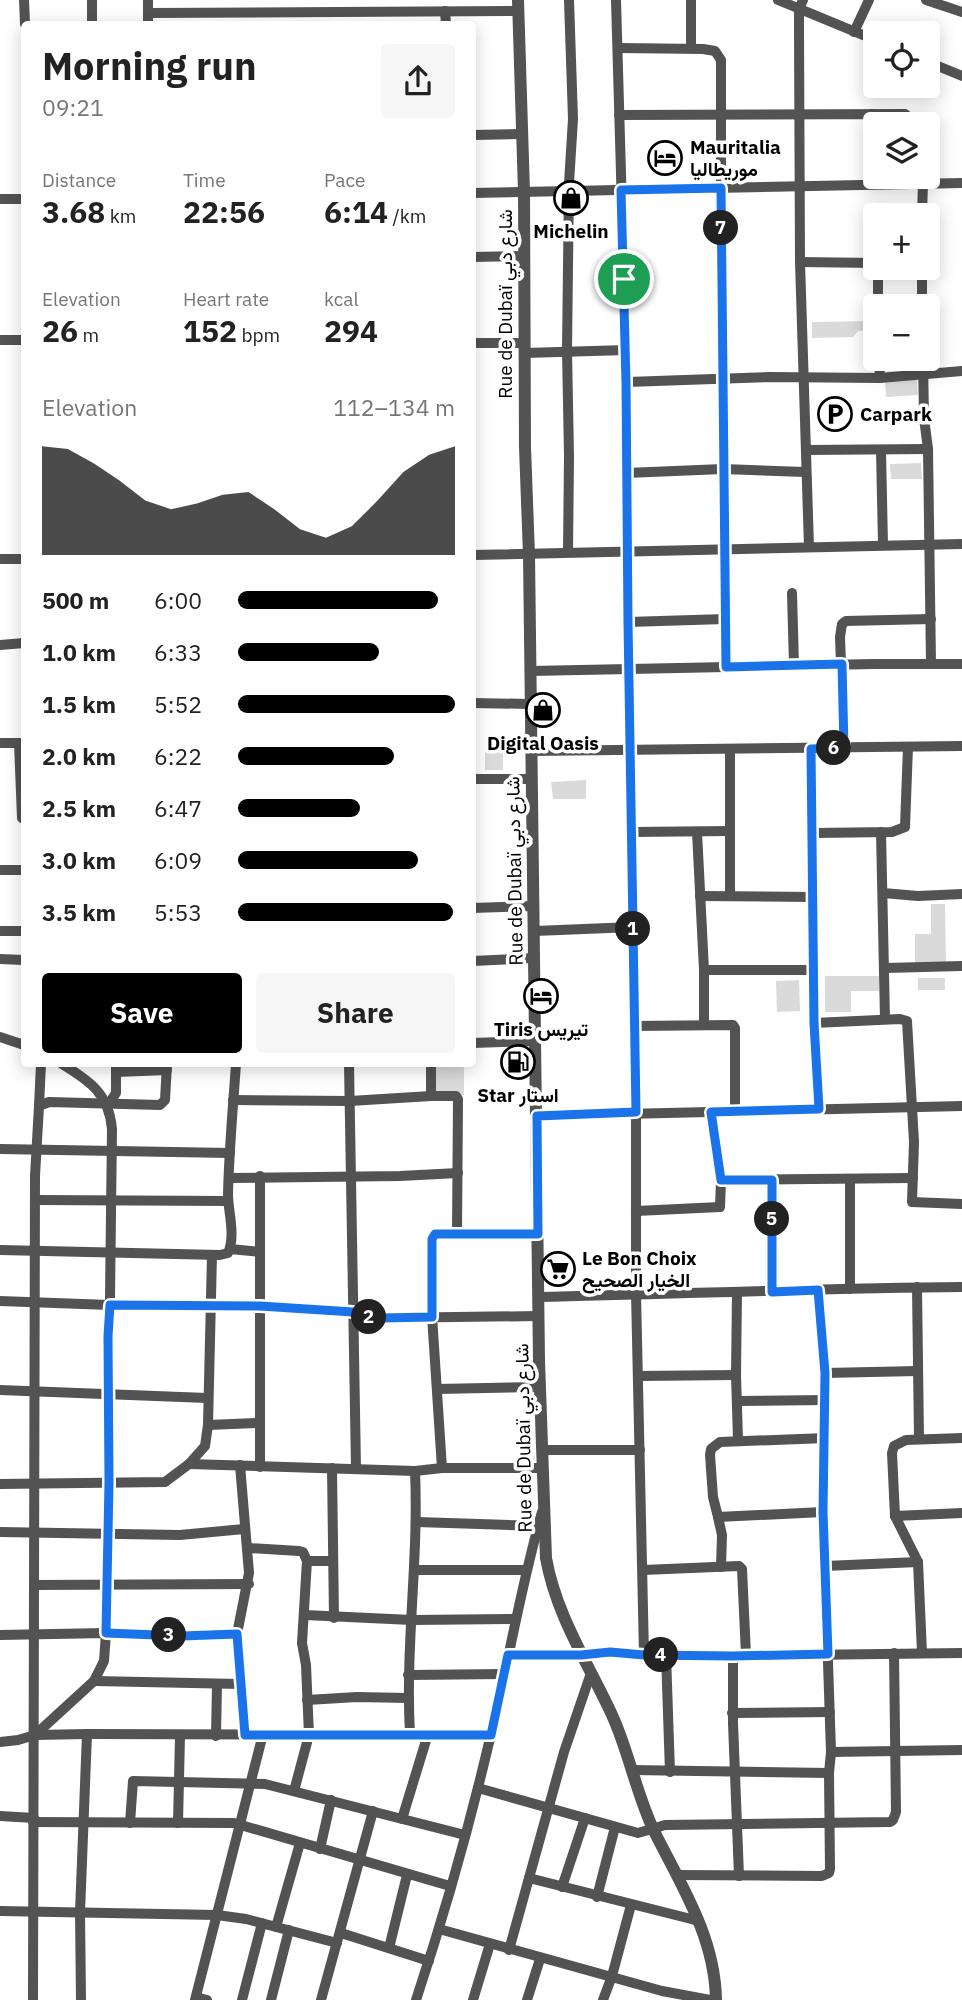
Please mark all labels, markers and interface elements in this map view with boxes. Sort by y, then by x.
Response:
map controls [863,21,940,371]
button: locate [863,21,940,98]
text: Morning run [42,41,257,90]
button: share [381,44,455,118]
text: 09:21 [42,92,104,122]
button: layers [863,112,940,189]
place label: Mauritalia موريطاليا [690,135,781,182]
hotel icon: Mauritalia موريطاليا [646,139,684,177]
text: Distance [42,168,116,192]
text: Time [183,168,226,192]
text: Pace [324,168,365,192]
shop icon: Michelin [552,179,590,217]
text: 3.68 [42,192,105,231]
text: 22:56 [183,192,265,231]
text: 6:14 [324,192,388,231]
button: + [863,203,940,280]
text: km [105,204,136,228]
text: /km [388,204,426,228]
street label: Rue de Dubaï شارع دبي [493,209,521,399]
pin: 7 [704,210,738,246]
text: 7 [715,215,726,239]
place label: Michelin [533,219,609,243]
pin [594,249,654,309]
icon: arrive [605,260,643,298]
text: Elevation [42,287,121,311]
text: Heart rate [183,287,269,311]
text: kcal [324,287,359,311]
button: − [863,294,940,371]
text: 26 [42,311,78,350]
text: 152 [183,311,237,350]
text: 294 [324,311,378,350]
text: m [78,323,99,347]
text: bpm [237,323,280,347]
text: Elevation [42,392,137,422]
text: 112–134 m [333,392,455,422]
parking icon: Carpark [816,395,854,433]
place label: Carpark [860,402,932,426]
text: 500 m [42,585,109,615]
text: 6:00 [154,585,202,615]
text: 1.0 km [42,637,116,667]
text: 6:33 [154,637,202,667]
text: 1.5 km [42,689,116,719]
text: 5:52 [154,689,202,719]
shop icon: Digital Oasis [524,691,562,729]
pin: 6 [816,730,852,766]
place label: Digital Oasis [487,731,599,755]
text: 6 [828,735,839,759]
text: 2.0 km [42,741,116,771]
text: 6:22 [154,741,202,771]
street label: Rue de Dubaï شارع دبي [500,776,532,966]
text: 2.5 km [42,793,116,823]
text: 6:47 [154,793,202,823]
text: 3.0 km [42,845,116,875]
text: 6:09 [154,845,202,875]
text: 3.5 km [42,897,116,927]
text: 5:53 [154,897,202,927]
pin: 1 [616,912,650,946]
text: 1 [627,916,638,940]
button: Save [42,973,242,1053]
button: Share [256,973,455,1053]
hotel icon: Tiris تيريس [522,977,560,1015]
place label: Tiris تيريس [494,1017,588,1042]
fuel station icon: Star استار [499,1043,537,1081]
place label: Star استار [477,1083,559,1108]
pin: 5 [754,1202,790,1236]
text: 5 [766,1206,777,1230]
place label: Le Bon Choix الخيار الصحيح [582,1246,697,1294]
supermarket icon: Le Bon Choix الخيار الصحيح [539,1250,577,1288]
pin: 2 [352,1300,386,1334]
text: 2 [363,1304,374,1328]
street label: Rue de Dubaï شارع دبي [509,1343,541,1533]
pin: 3 [152,1618,186,1652]
text: 3 [163,1622,174,1646]
pin: 4 [644,1638,678,1672]
text: 4 [655,1642,666,1666]

